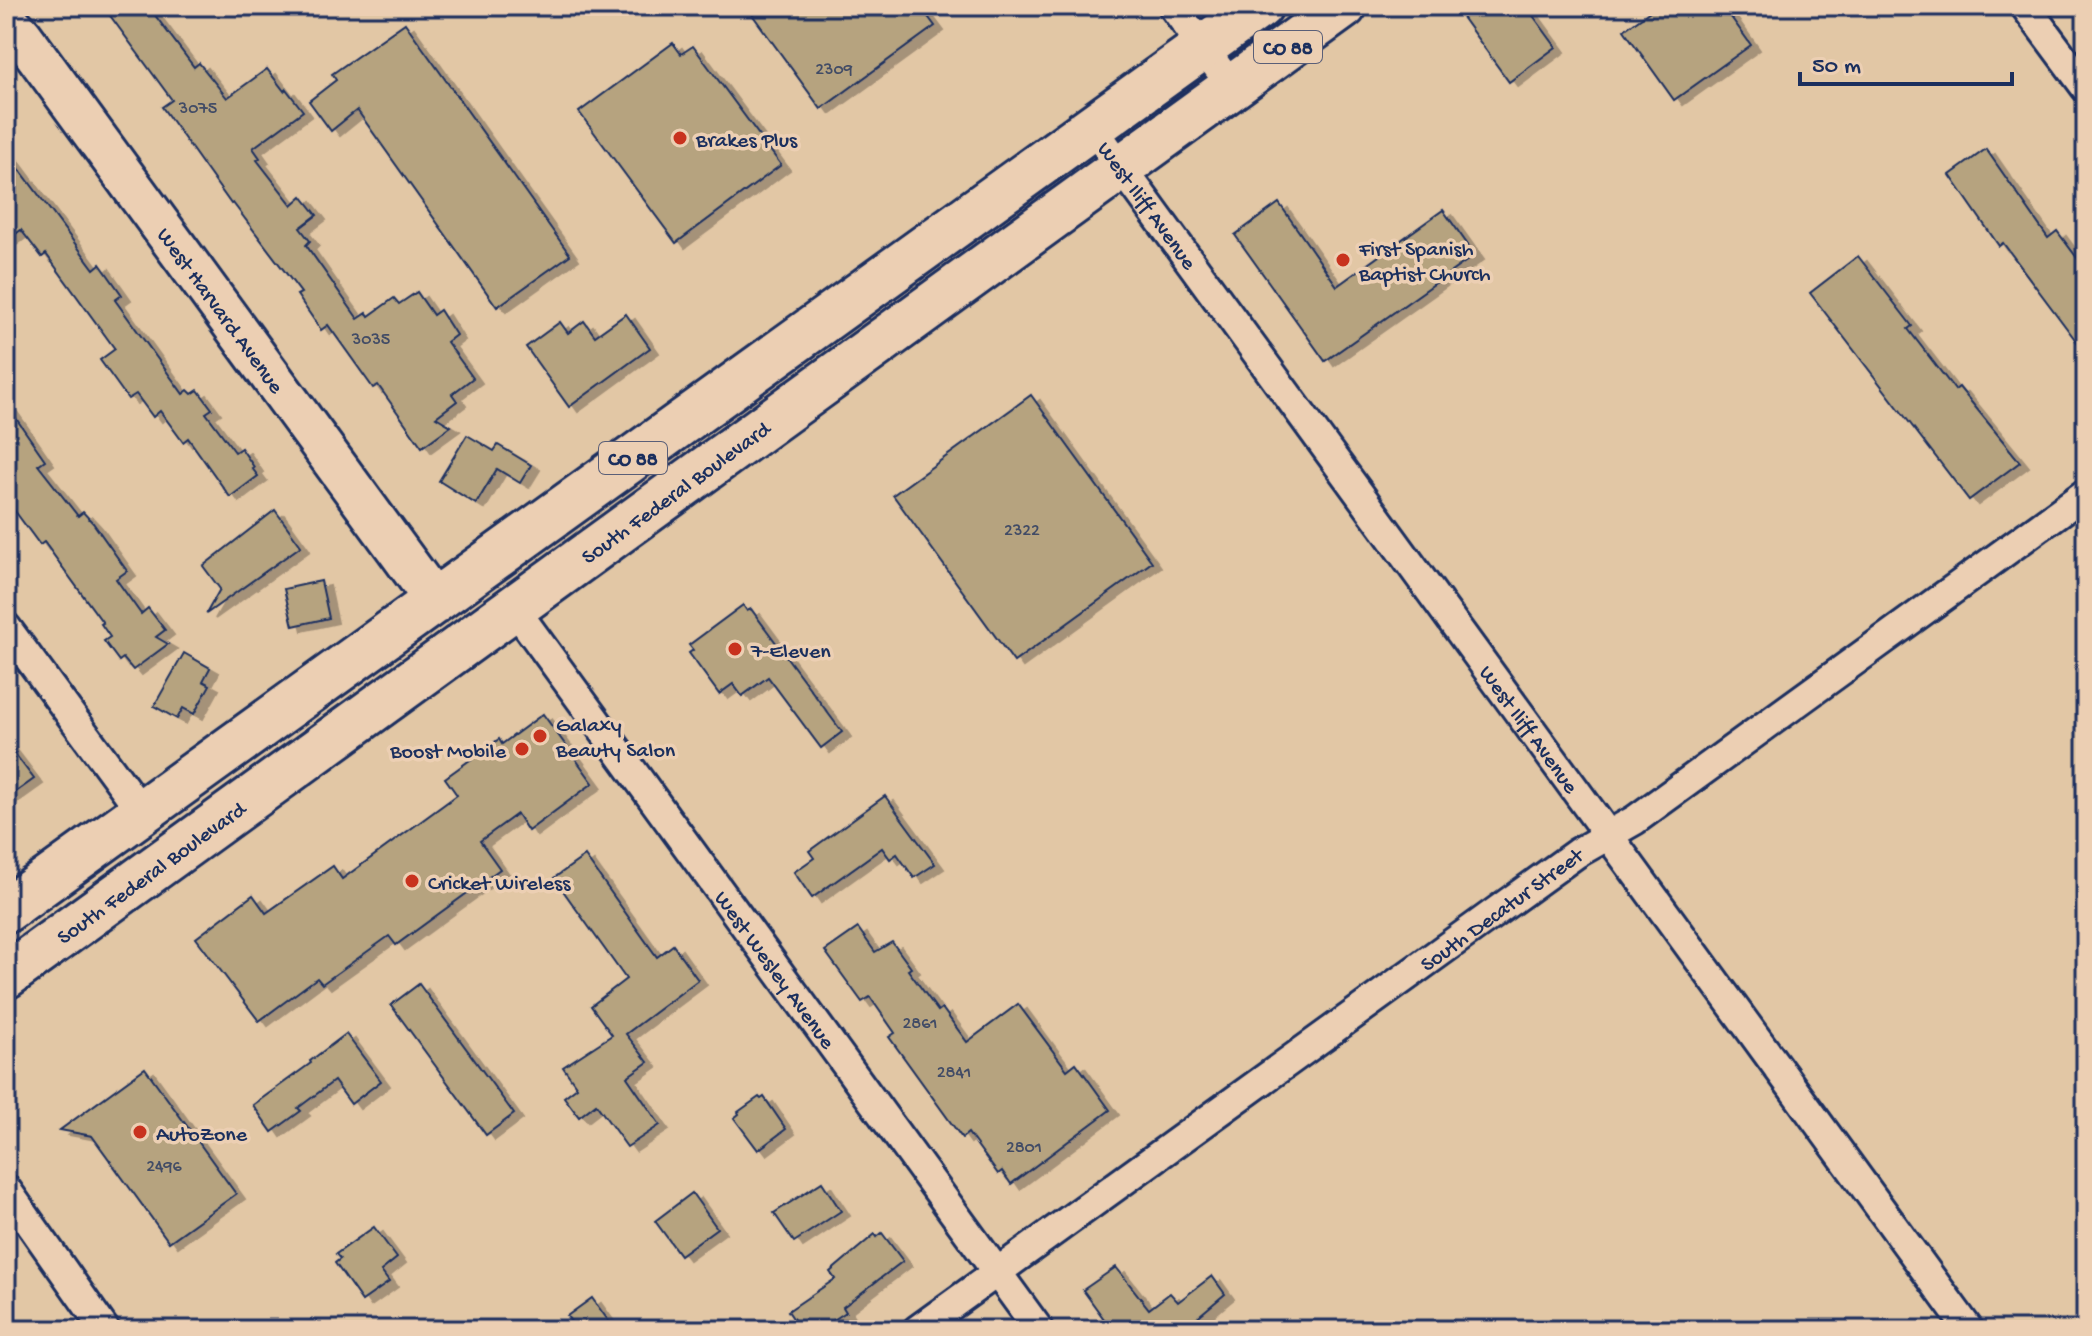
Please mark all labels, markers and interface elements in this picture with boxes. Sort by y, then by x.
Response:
road number: CO 88 [1254,31,1322,63]
scale bar [1800,36,2012,86]
text: 50 m [1812,53,1861,82]
house number: 2309 [815,60,853,81]
house number: 3075 [178,99,217,120]
marker: Brakes Plus [671,129,689,147]
place label: Brakes Plus [695,129,798,155]
street label: West Iliff Avenue [1090,138,1201,277]
street label: West Harvard Avenue [149,224,288,400]
place label: First Spanish Baptist Church [1358,238,1491,289]
marker: First Spanish Baptist Church [1334,251,1352,269]
house number: 3035 [351,330,390,351]
street label: South Federal Boulevard [578,416,778,572]
road number: CO 88 [599,442,667,474]
house number: 2322 [1004,521,1040,542]
marker: 7-Eleven [726,640,744,658]
place label: 7-Eleven [750,640,831,666]
street label: West Iliff Avenue [1472,661,1583,800]
place label: Galaxy Beauty Salon [555,714,676,765]
marker: Galaxy Beauty Salon [531,727,549,745]
place label: Boost Mobile [389,740,507,766]
marker: Boost Mobile [513,740,531,758]
street label: South Federal Boulevard [53,796,254,952]
street label: South Decatur Street [1416,843,1591,979]
marker: Cricket Wireless [403,872,421,890]
place label: Cricket Wireless [428,872,571,898]
street label: West Wesley Avenue [707,887,840,1056]
house number: 2861 [902,1014,938,1035]
house number: 2841 [937,1063,971,1084]
marker: AutoZone [131,1123,149,1141]
place label: AutoZone [156,1123,248,1149]
house number: 2801 [1006,1138,1042,1159]
house number: 2496 [146,1157,183,1178]

